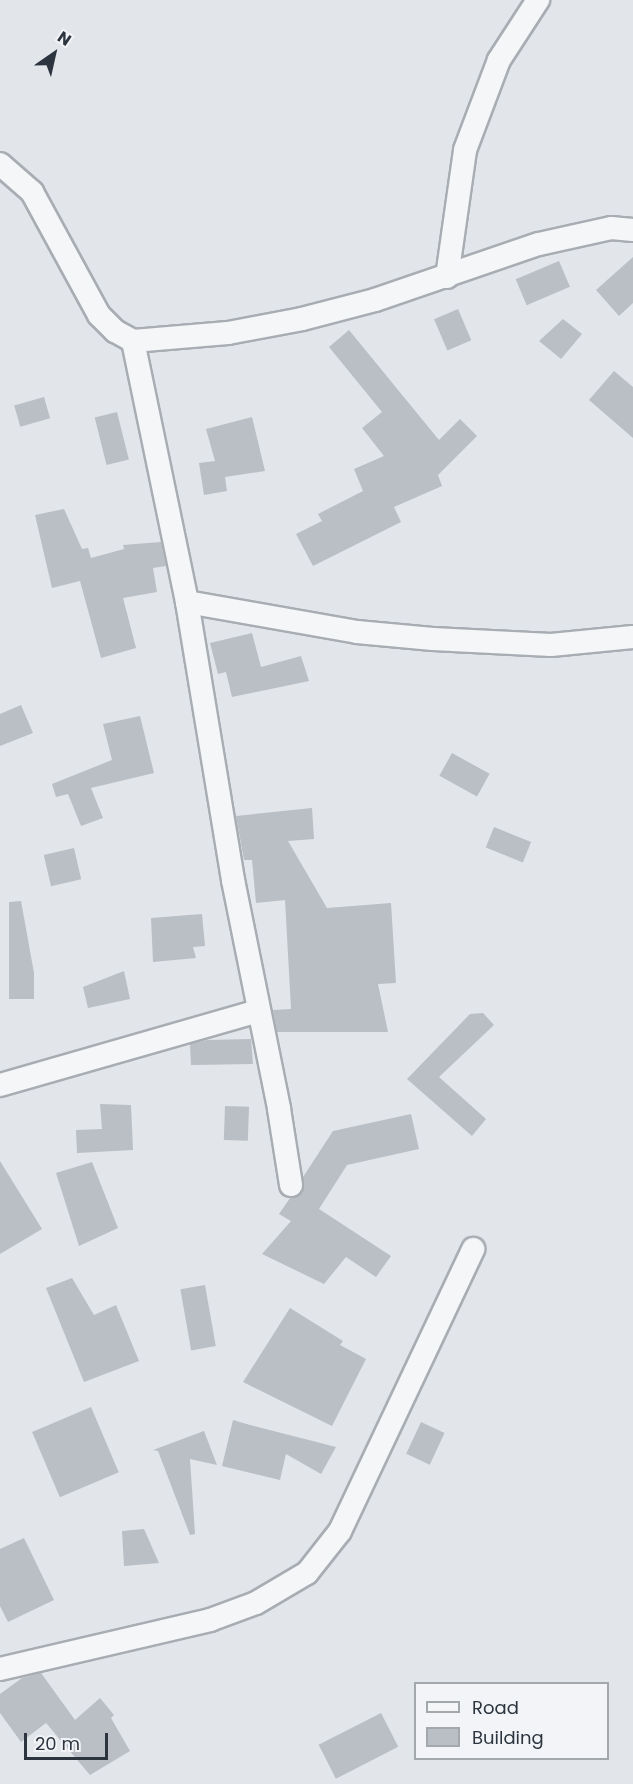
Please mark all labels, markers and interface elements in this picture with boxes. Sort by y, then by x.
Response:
north arrow [24,24,84,84]
text: N [53,26,76,52]
legend [414,1682,609,1760]
text: Road [472,1695,519,1720]
scale bar [27,1721,111,1759]
text: Building [472,1725,544,1750]
text: 20 m [35,1731,80,1756]

